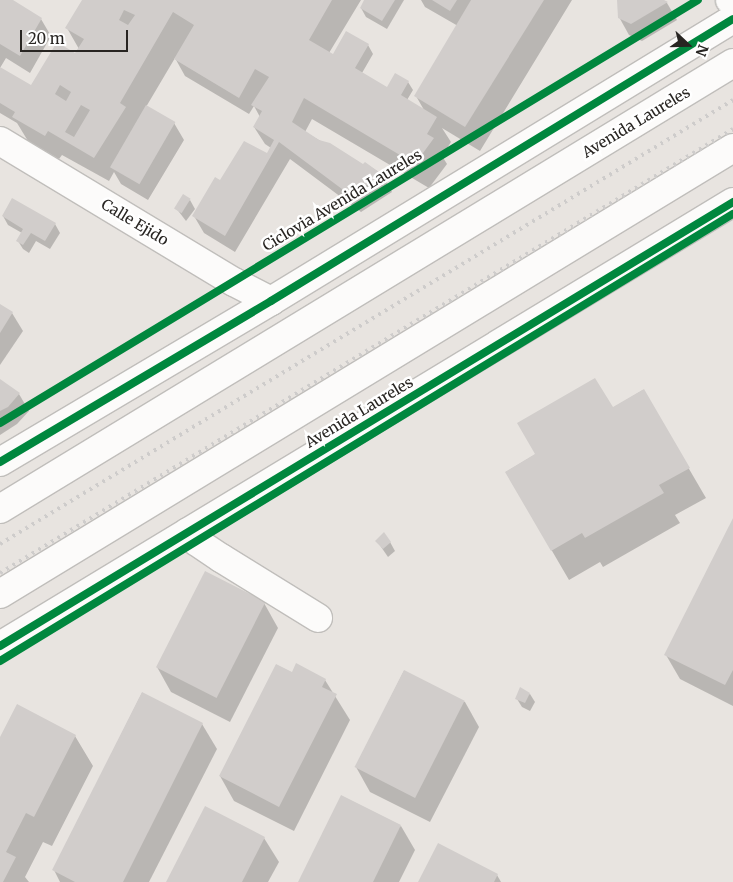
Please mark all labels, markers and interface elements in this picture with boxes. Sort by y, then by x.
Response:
scale bar [22,20,130,52]
north arrow [663,20,713,70]
text: 20 m [28,29,65,48]
text: N [692,42,712,59]
street label: Avenida Laureles [579,83,693,161]
street label: Ciclovia Avenida Laureles [259,145,425,255]
street label: Calle Ejido [98,195,172,249]
street label: Avenida Laureles [302,373,416,451]

